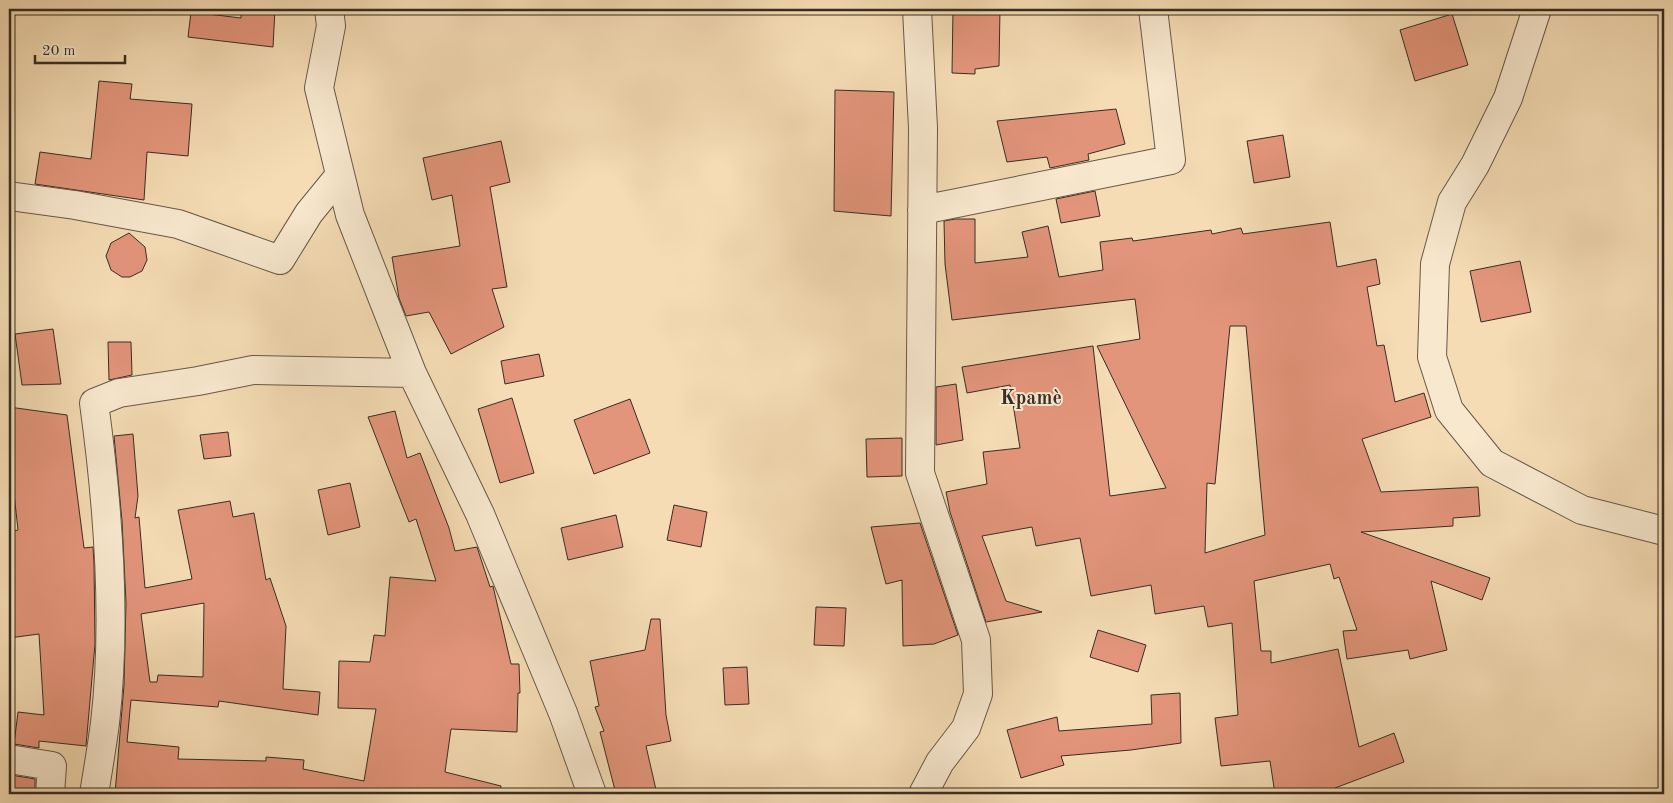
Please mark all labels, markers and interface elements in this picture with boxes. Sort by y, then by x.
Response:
scale bar [35,32,125,64]
text: 20 m [42,44,76,59]
district label: Kpamè [1000,389,1062,409]

